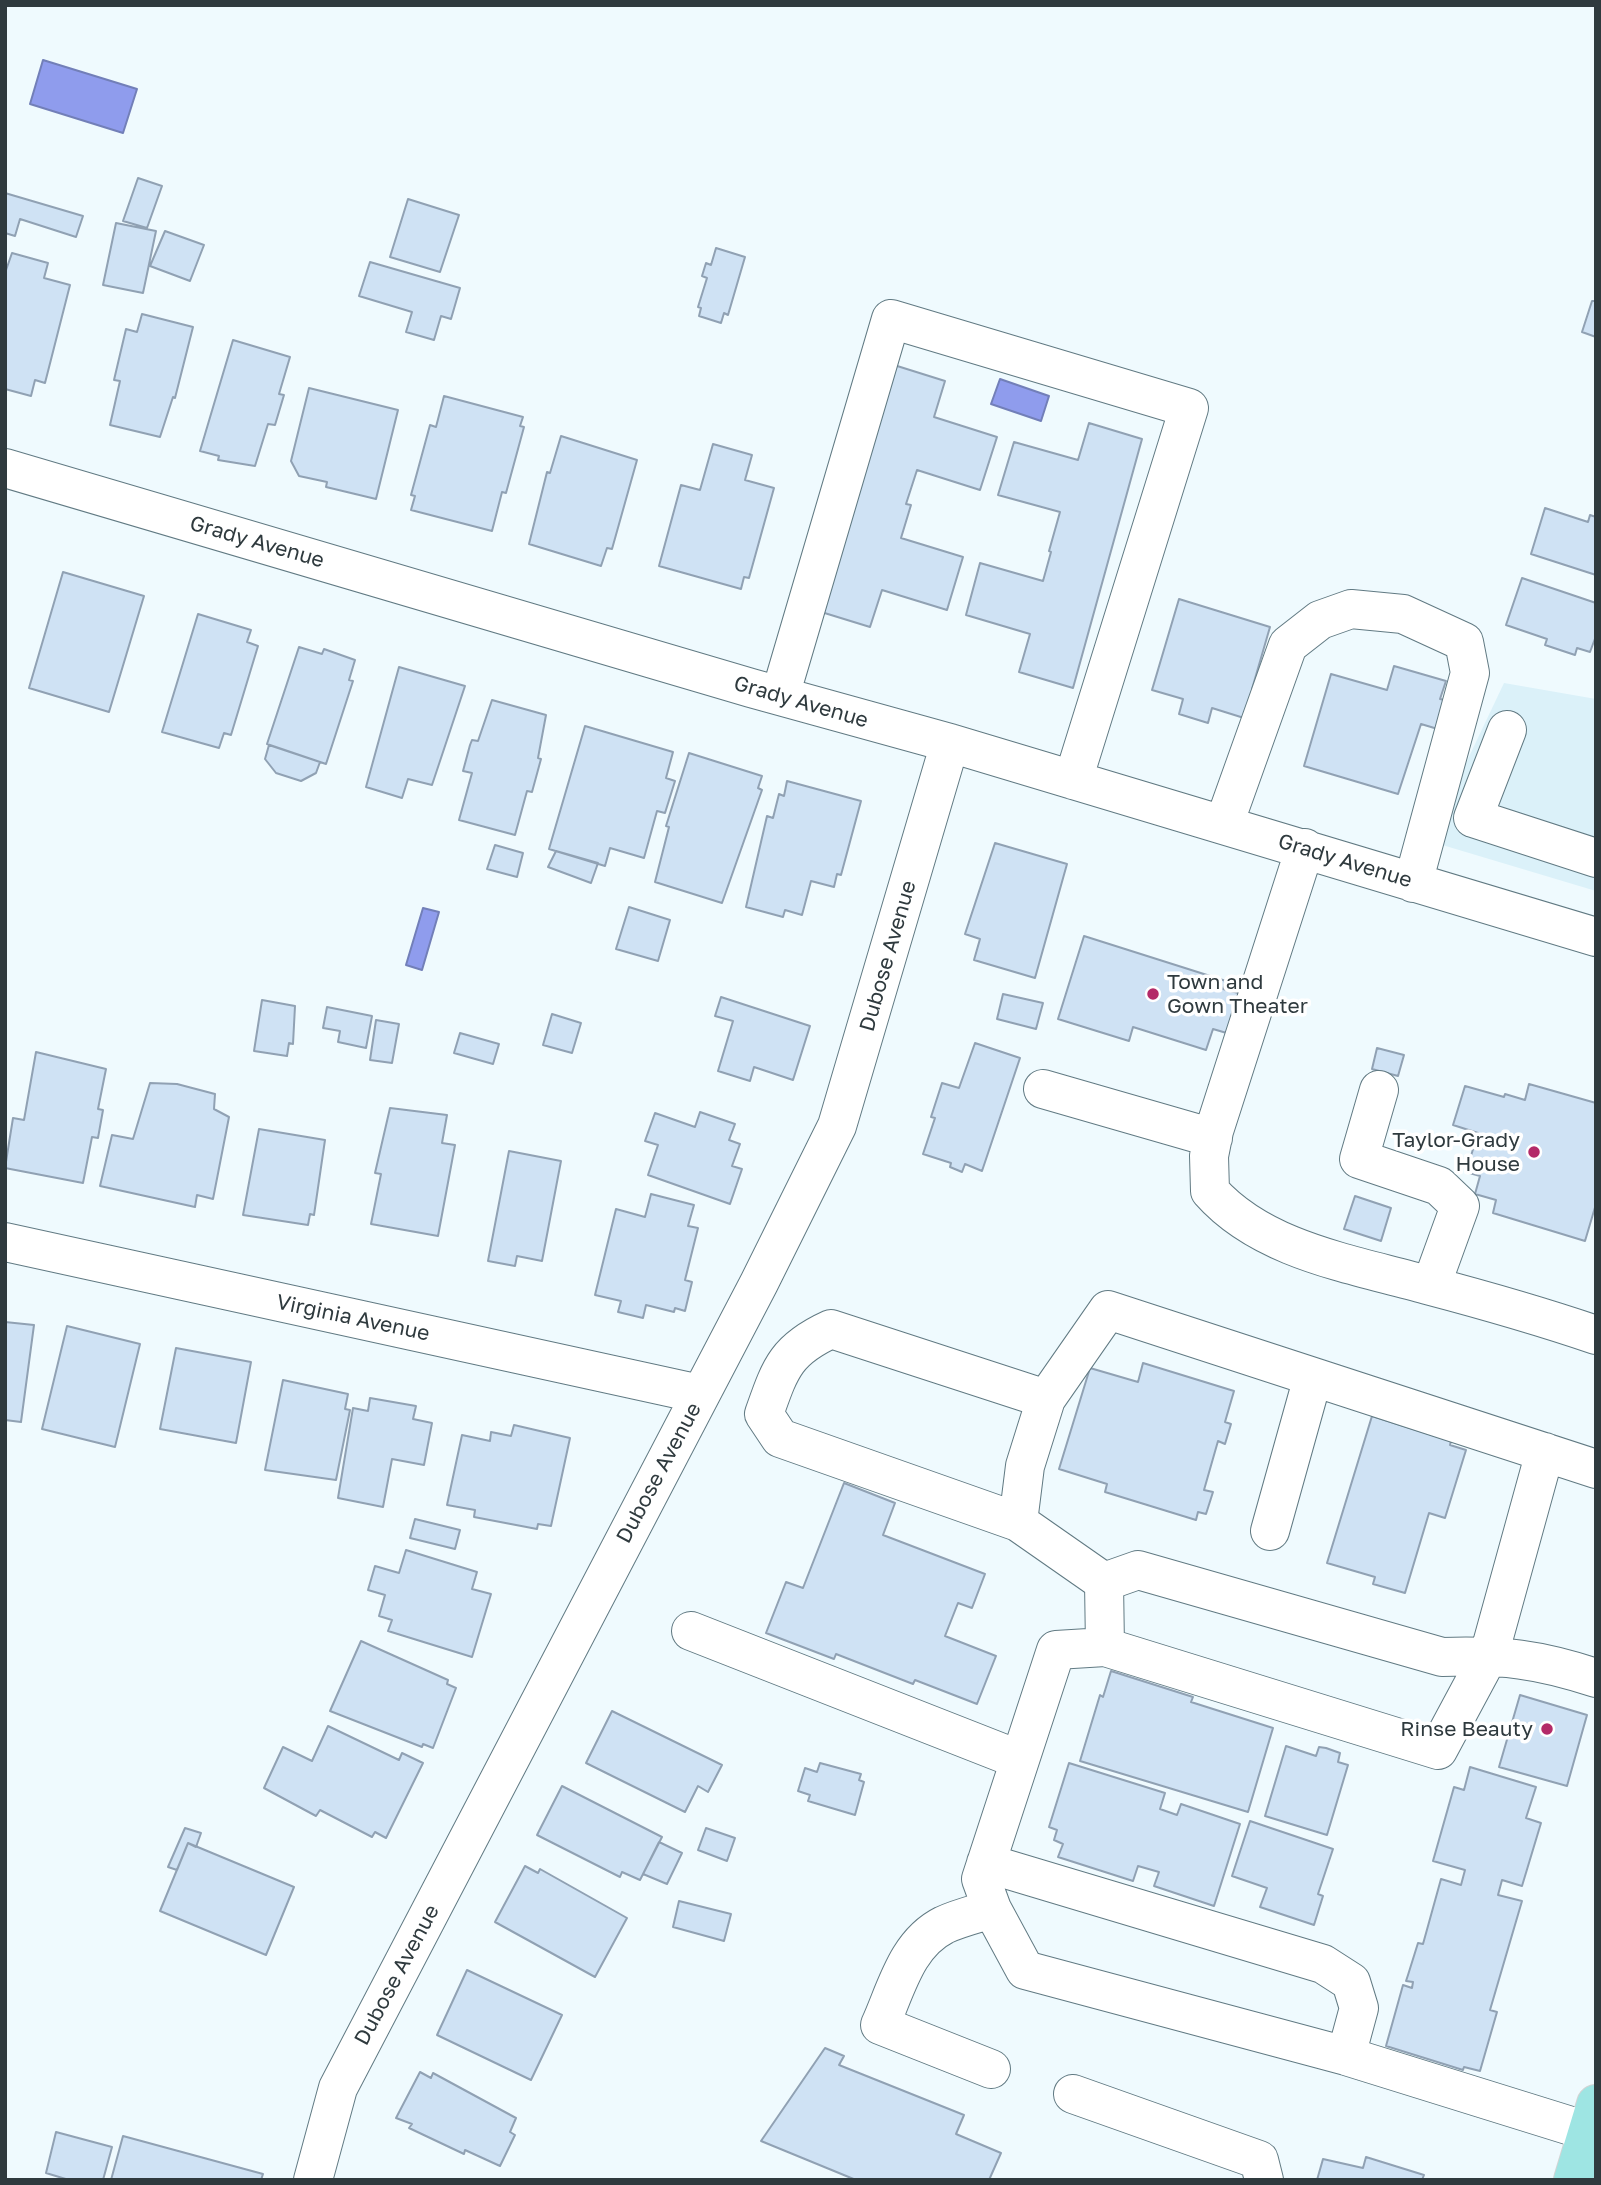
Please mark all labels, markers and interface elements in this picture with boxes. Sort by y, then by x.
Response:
street label: Grady Avenue [187,511,327,573]
street label: Grady Avenue [731,671,871,733]
street label: Grady Avenue [1275,829,1415,893]
street label: Dubose Avenue [854,878,922,1034]
place label: Town and Gown Theater [1167,969,1308,1019]
marker: Town and Gown Theater [1145,986,1161,1002]
place label: Taylor-Grady House [1392,1127,1520,1177]
marker: Taylor-Grady House [1526,1144,1542,1160]
street label: Virginia Avenue [274,1289,432,1347]
street label: Dubose Avenue [611,1398,707,1548]
place label: Rinse Beauty [1400,1716,1533,1742]
marker: Rinse Beauty [1539,1721,1555,1737]
street label: Dubose Avenue [349,1900,445,2050]

